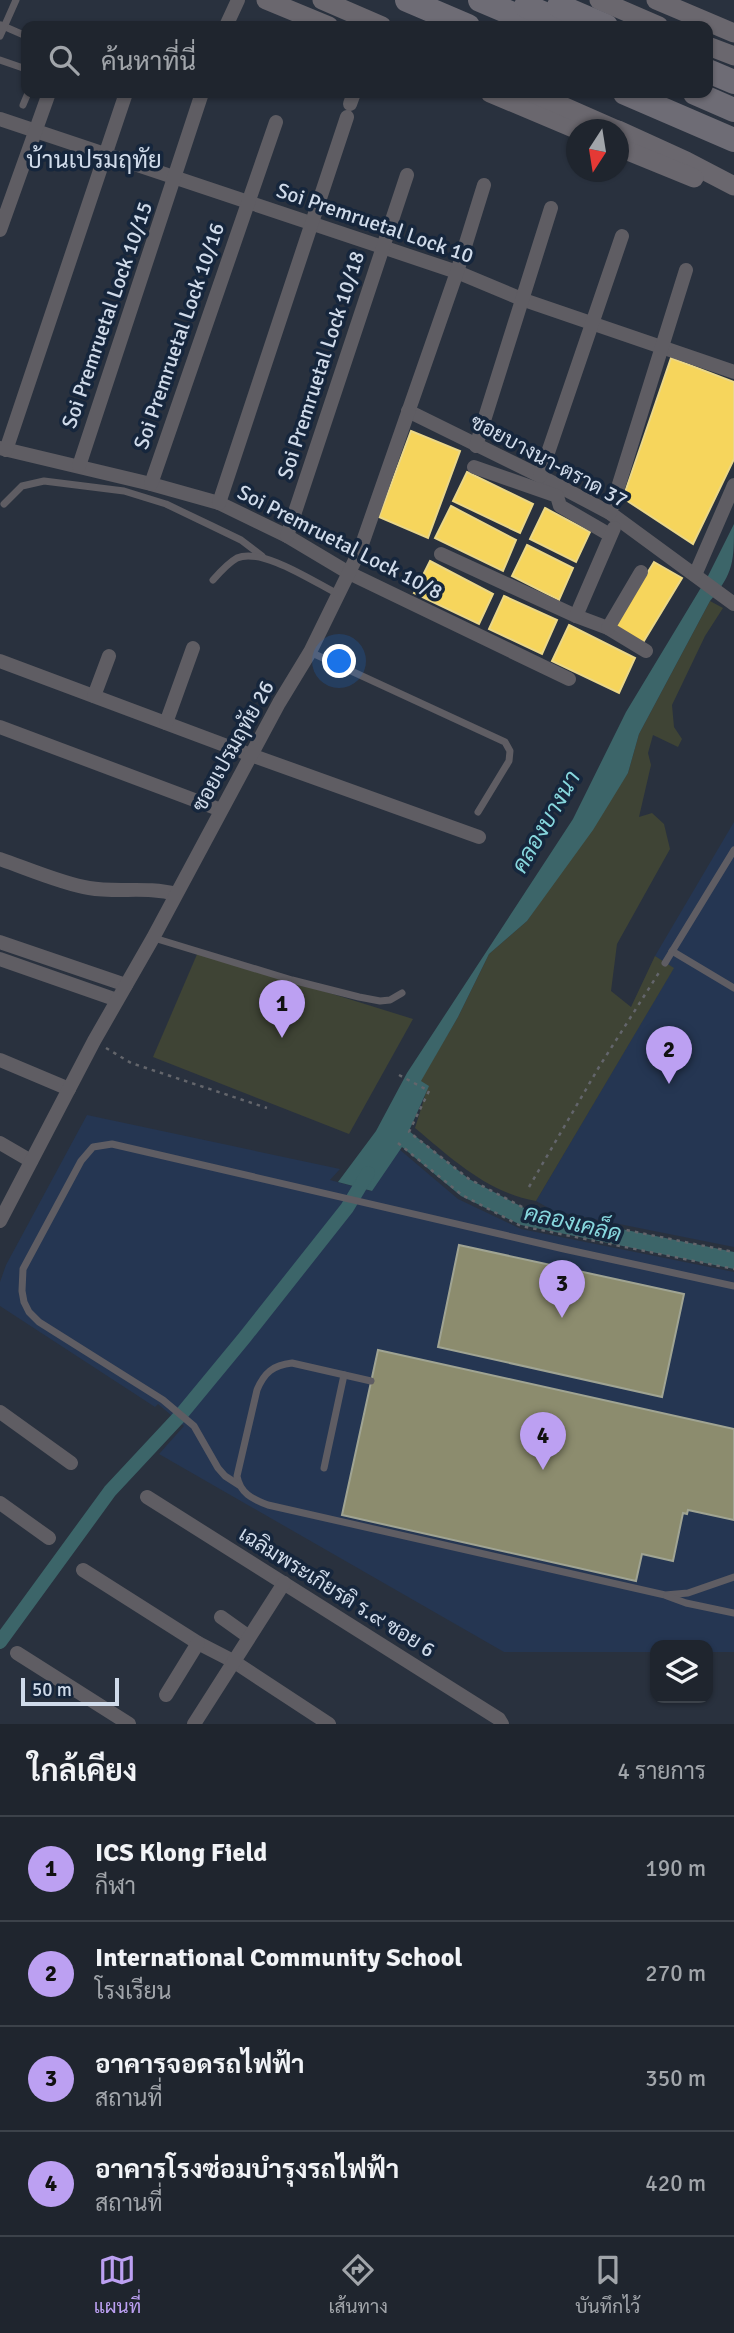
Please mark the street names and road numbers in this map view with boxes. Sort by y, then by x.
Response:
street label: Soi Premruetal Lock 10 [273,177,477,269]
street label: Soi Premruetal Lock 10/15 [56,198,158,432]
street label: Soi Premruetal Lock 10/16 [128,219,230,453]
street label: Soi Premruetal Lock 10/18 [272,248,370,482]
street label: ซอยบางนา-ตราด 37 [466,409,632,513]
street label: Soi Premruetal Lock 10/8 [233,479,447,605]
street label: ซอยเปรมฤทัย 26 [186,676,280,816]
street label: เฉลิมพระเกียรติ ร.๙ ซอย 6 [234,1521,440,1663]

